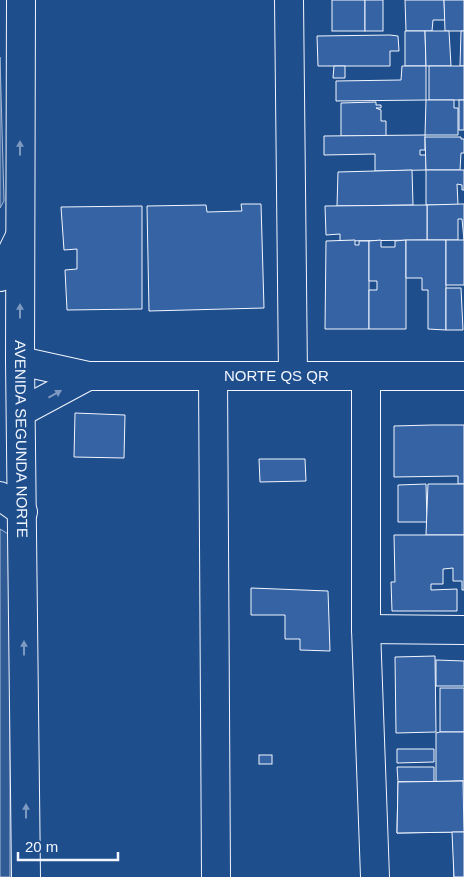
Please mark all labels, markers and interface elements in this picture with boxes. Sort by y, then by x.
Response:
one-way arrow [16,140,24,156]
one-way arrow [16,303,24,319]
street label: AVENIDA SEGUNDA NORTE [12,340,31,538]
street label: NORTE QS QR [224,367,329,384]
one-way arrow [47,390,62,398]
one-way arrow [20,640,28,656]
one-way arrow [22,803,30,819]
scale bar [18,830,118,862]
text: 20 m [25,838,58,855]

